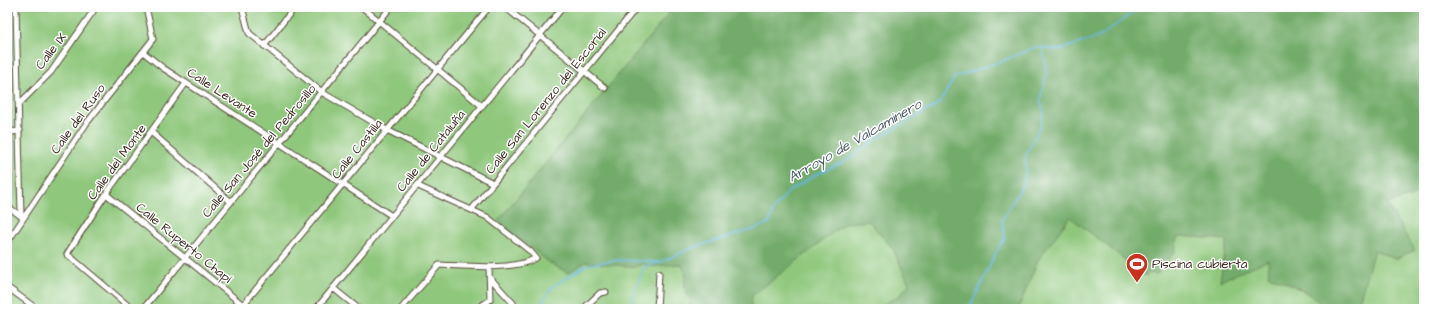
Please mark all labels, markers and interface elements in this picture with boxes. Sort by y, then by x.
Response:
street label: Calle San Lorenzo del Escorial [481,24,611,178]
street label: Calle IX [31,29,71,73]
street label: Calle Levante [183,64,261,122]
street label: Calle del Ruso [46,80,110,158]
street label: Calle San José del Pedrosillo [198,80,321,222]
water label: Arroyo de Valcaminero [785,94,926,187]
street label: Calle de Cataluña [392,106,470,196]
street label: Calle Castilla [327,115,387,183]
street label: Calle del Monte [83,120,151,204]
street label: Calle Ruperto Chapí [132,199,236,287]
sports icon: Piscina cubierta [1124,251,1150,284]
place label: Piscina cubierta [1152,255,1248,273]

